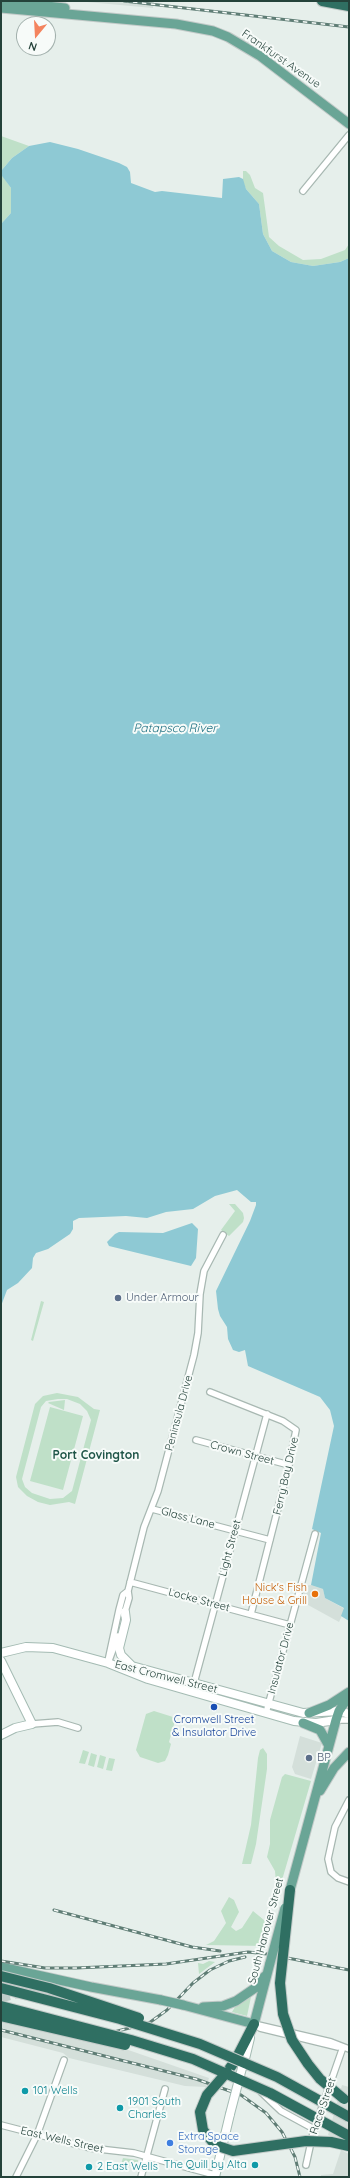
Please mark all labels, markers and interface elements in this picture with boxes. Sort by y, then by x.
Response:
north arrow [16,16,56,56]
street label: Frankfurst Avenue [239,27,323,91]
text: N [27,39,39,54]
water label: Patapsco River [133,721,217,735]
place label: Under Armour [126,1291,199,1305]
marker: Under Armour [113,1293,123,1303]
street label: Peninsula Drive [163,1374,195,1452]
street label: Ferry Bay Drive [271,1436,301,1516]
street label: Crown Street [209,1438,275,1468]
district label: Port Covington [53,1448,139,1462]
street label: Glass Lane [160,1504,216,1532]
street label: Light Street [216,1518,244,1578]
place label: Nick's Fish House & Grill [242,1581,307,1607]
street label: Locke Street [167,1585,231,1615]
marker: Nick's Fish House & Grill [310,1589,320,1599]
street label: Insulator Drive [265,1621,297,1695]
street label: East Cromwell Street [113,1658,219,1696]
marker: Cromwell Street & Insulator Drive [209,1702,219,1712]
place label: Cromwell Street & Insulator Drive [172,1713,256,1739]
place label: BP [317,1751,331,1765]
marker: BP [304,1753,314,1763]
street label: South Hanover Street [246,1877,286,1985]
street label: Race Street [307,2076,339,2136]
place label: 101 Wells [33,2084,78,2098]
marker: 101 Wells [20,2086,30,2096]
place label: 1901 South Charles [128,2095,181,2121]
marker: 1901 South Charles [115,2103,125,2113]
street label: East Wells Street [19,2124,105,2156]
place label: Extra Space Storage [178,2130,239,2156]
marker: Extra Space Storage [165,2138,175,2148]
place label: The Quill by Alta [164,2158,247,2172]
place label: 2 East Wells [97,2160,158,2174]
marker: The Quill by Alta [250,2160,260,2170]
marker: 2 East Wells [84,2162,94,2172]

